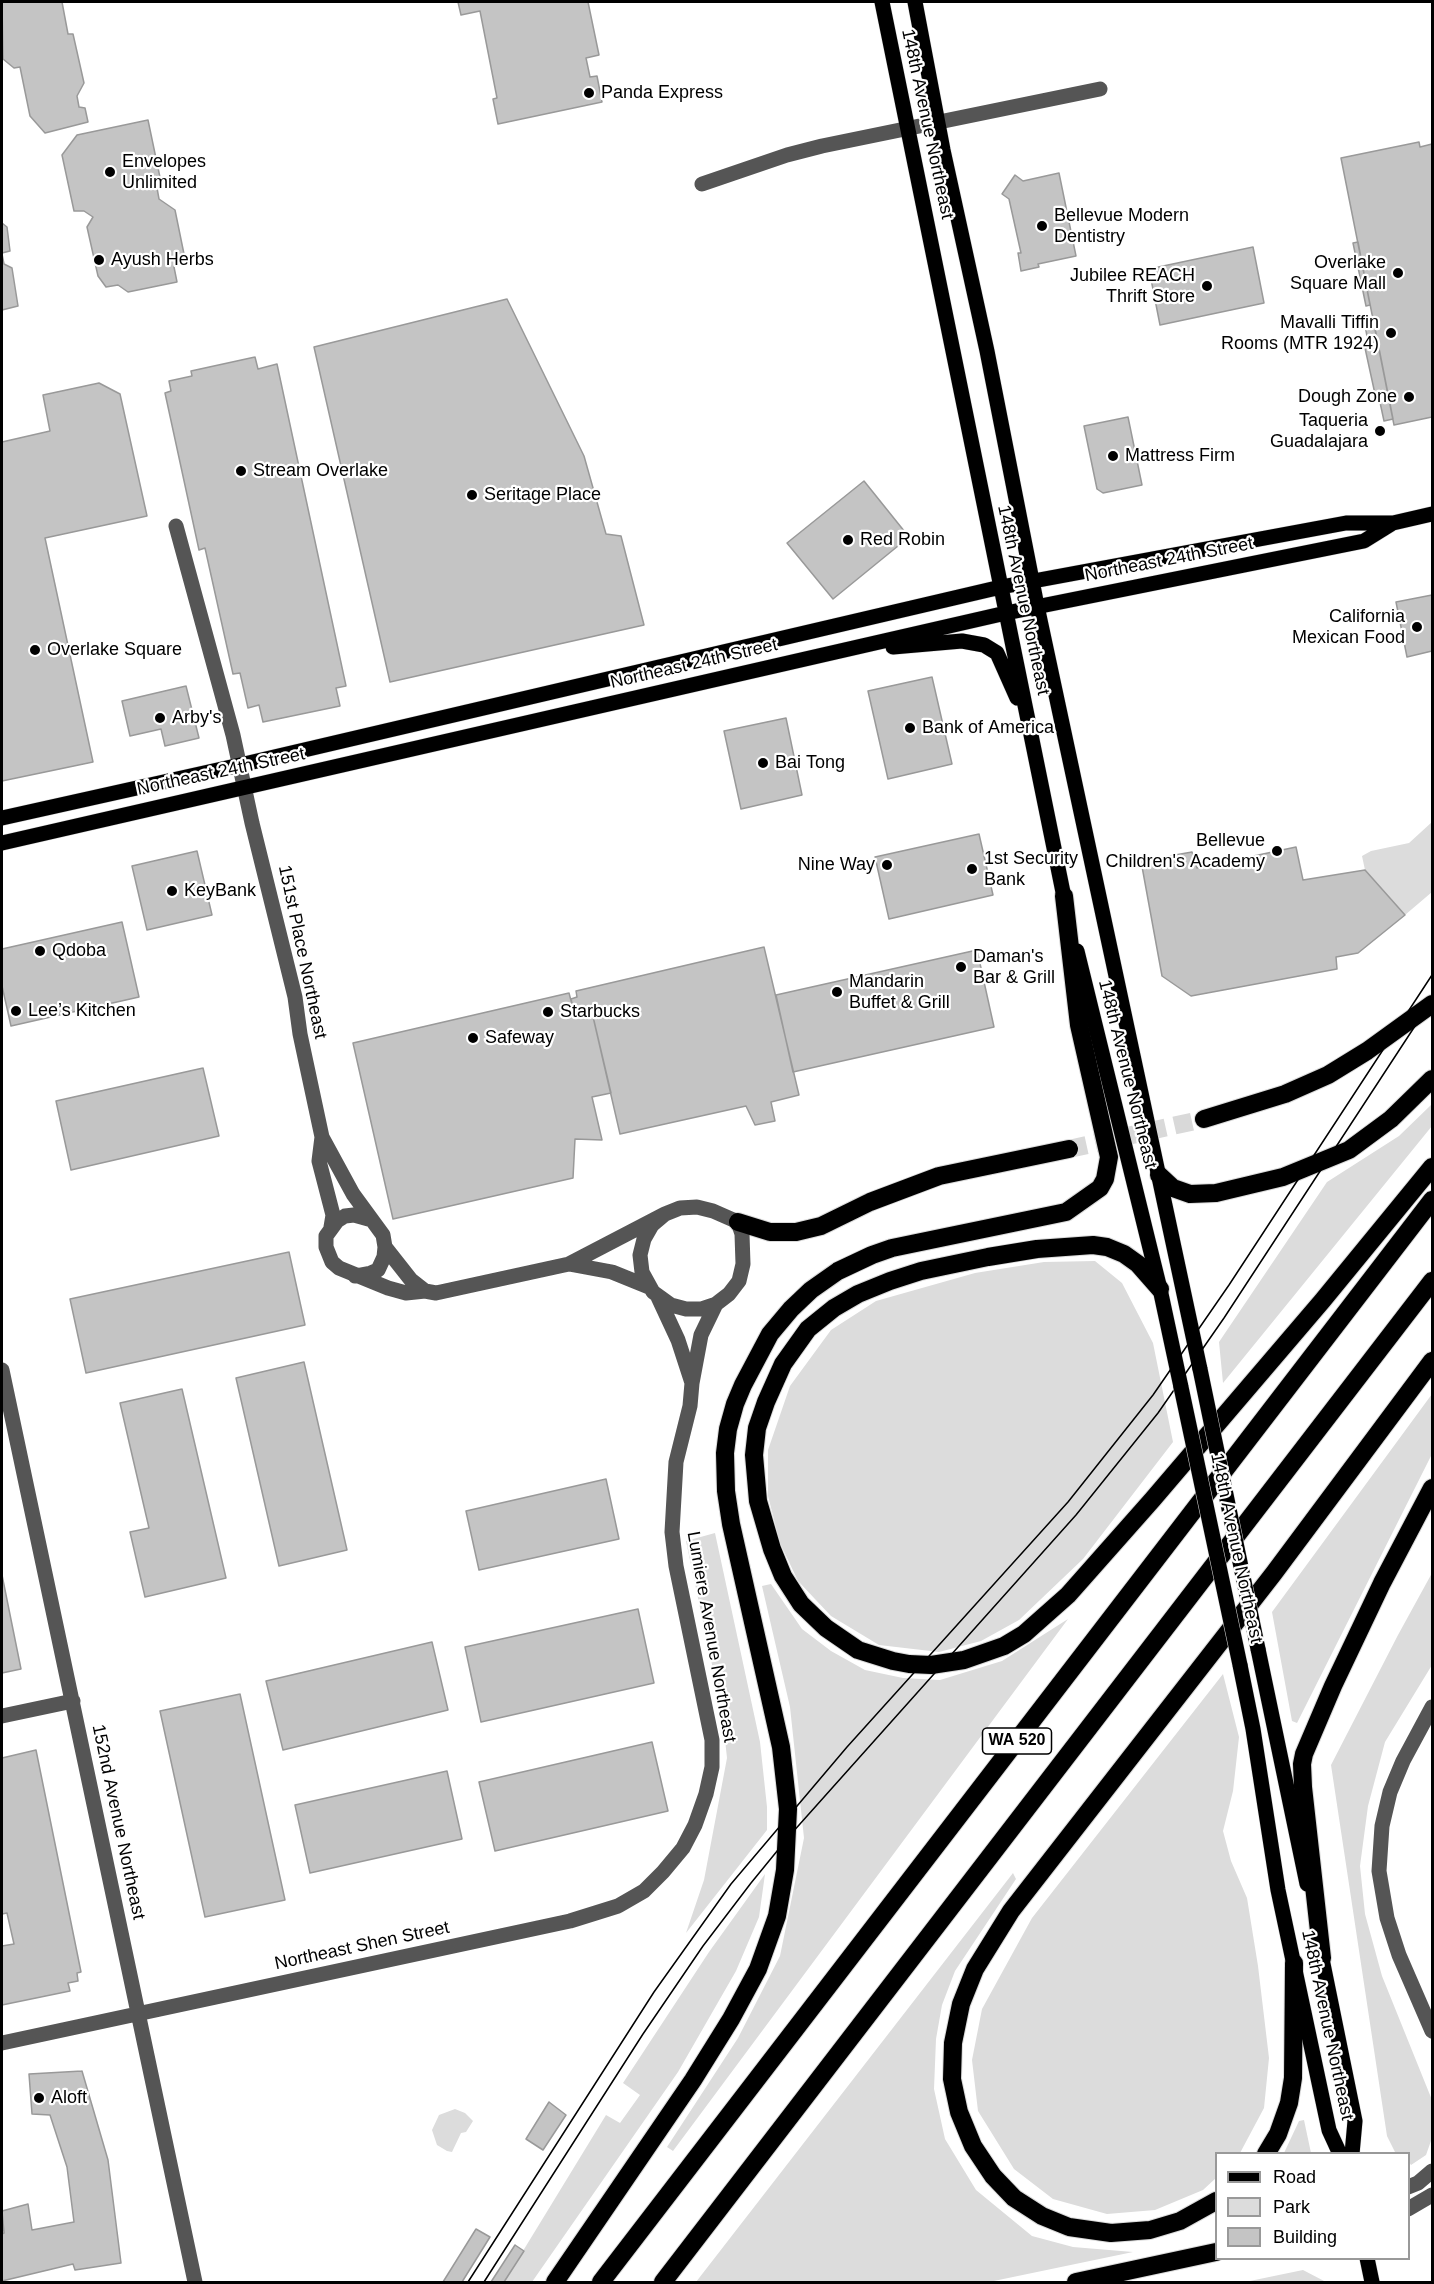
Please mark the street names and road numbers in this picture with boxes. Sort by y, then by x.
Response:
street label: 148th Avenue Northeast [896,27,958,221]
street label: 148th Avenue Northeast [992,503,1054,697]
street label: Northeast 24th Street [1083,533,1255,587]
street label: Northeast 24th Street [608,634,780,694]
street label: Northeast 24th Street [135,744,307,800]
street label: 151st Place Northeast [273,863,331,1041]
street label: 148th Avenue Northeast [1093,977,1161,1171]
street label: 148th Avenue Northeast [1205,1451,1267,1645]
street label: Lumiere Avenue Northeast [682,1530,740,1744]
street label: 152nd Avenue Northeast [87,1723,149,1921]
road number: WA 520 [982,1728,1052,1754]
street label: Northeast Shen Street [273,1917,451,1975]
street label: 148th Avenue Northeast [1296,1928,1358,2122]

